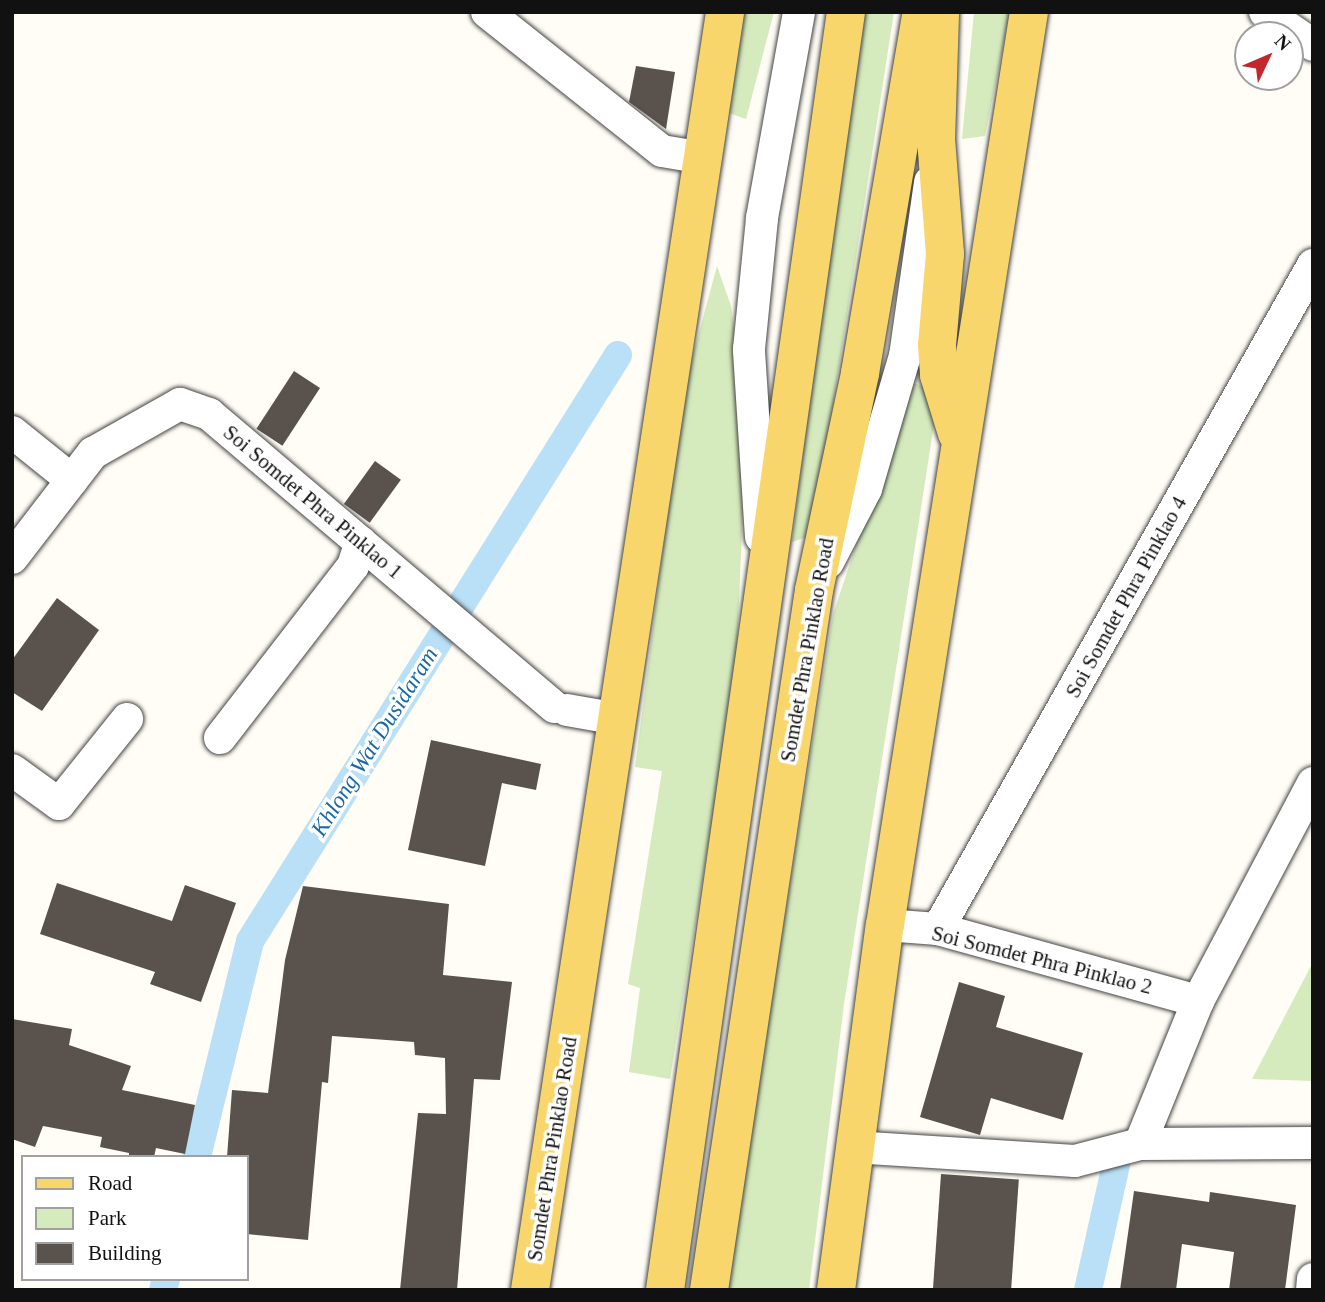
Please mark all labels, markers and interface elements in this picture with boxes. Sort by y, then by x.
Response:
north arrow [1234,21,1304,91]
text: N [1271,30,1295,55]
street label: Soi Somdet Phra Pinklao 1 [213,415,413,589]
street label: Soi Somdet Phra Pinklao 4 [1057,486,1195,708]
street label: Somdet Phra Pinklao Road [774,529,840,771]
water label: Khlong Wat Dusidaram [303,638,447,846]
street label: Soi Somdet Phra Pinklao 2 [923,919,1161,1001]
street label: Somdet Phra Pinklao Road [521,1028,583,1270]
legend [21,1155,248,1281]
text: Road [88,1171,132,1195]
text: Park [88,1206,127,1230]
text: Building [88,1241,162,1265]

